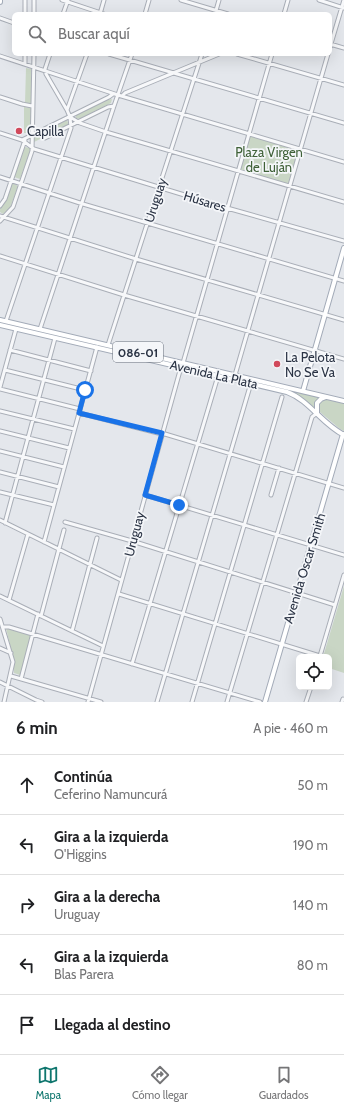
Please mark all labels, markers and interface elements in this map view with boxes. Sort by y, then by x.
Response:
search box [12,12,332,56]
icon: search [26,23,48,45]
text: Buscar aquí [58,25,130,43]
place label: Capilla [27,123,64,139]
marker: Capilla [14,126,24,136]
park label: Plaza Virgen de Luján [235,144,303,176]
street label: Uruguay [140,175,170,224]
street label: Húsares [182,187,229,215]
road number: 086-01 [113,342,163,362]
place label: La Pelota No Se Va [285,349,336,380]
street label: Avenida La Plata [168,356,260,392]
marker: La Pelota No Se Va [272,359,282,369]
route start [76,381,94,399]
route end [170,496,188,514]
street label: Uruguay [120,509,148,558]
street label: Avenida Oscar Smith [280,511,328,625]
map controls [296,654,332,690]
button: locate [296,654,332,690]
text: 6 min [16,718,58,738]
text: A pie · 460 m [253,720,328,736]
text: Continúa [54,768,112,786]
icon: ahead [16,774,38,796]
text: 50 m [298,777,328,793]
text: Ceferino Namuncurá [54,786,167,802]
text: Gira a la izquierda [54,828,168,846]
icon: left [16,834,38,856]
text: 190 m [293,837,328,853]
text: O'Higgins [54,846,107,862]
text: Gira a la derecha [54,888,160,906]
icon: right [16,894,38,916]
text: 140 m [293,897,328,913]
text: Uruguay [54,906,100,922]
text: Gira a la izquierda [54,948,168,966]
icon: left [16,954,38,976]
text: 80 m [297,957,328,973]
text: Blas Parera [54,966,114,982]
icon: arrive [16,1014,38,1036]
text: Llegada al destino [54,1016,170,1034]
tab: Mapa [35,1064,61,1102]
tab: Cómo llegar [132,1064,188,1102]
tab: Guardados [259,1064,309,1102]

